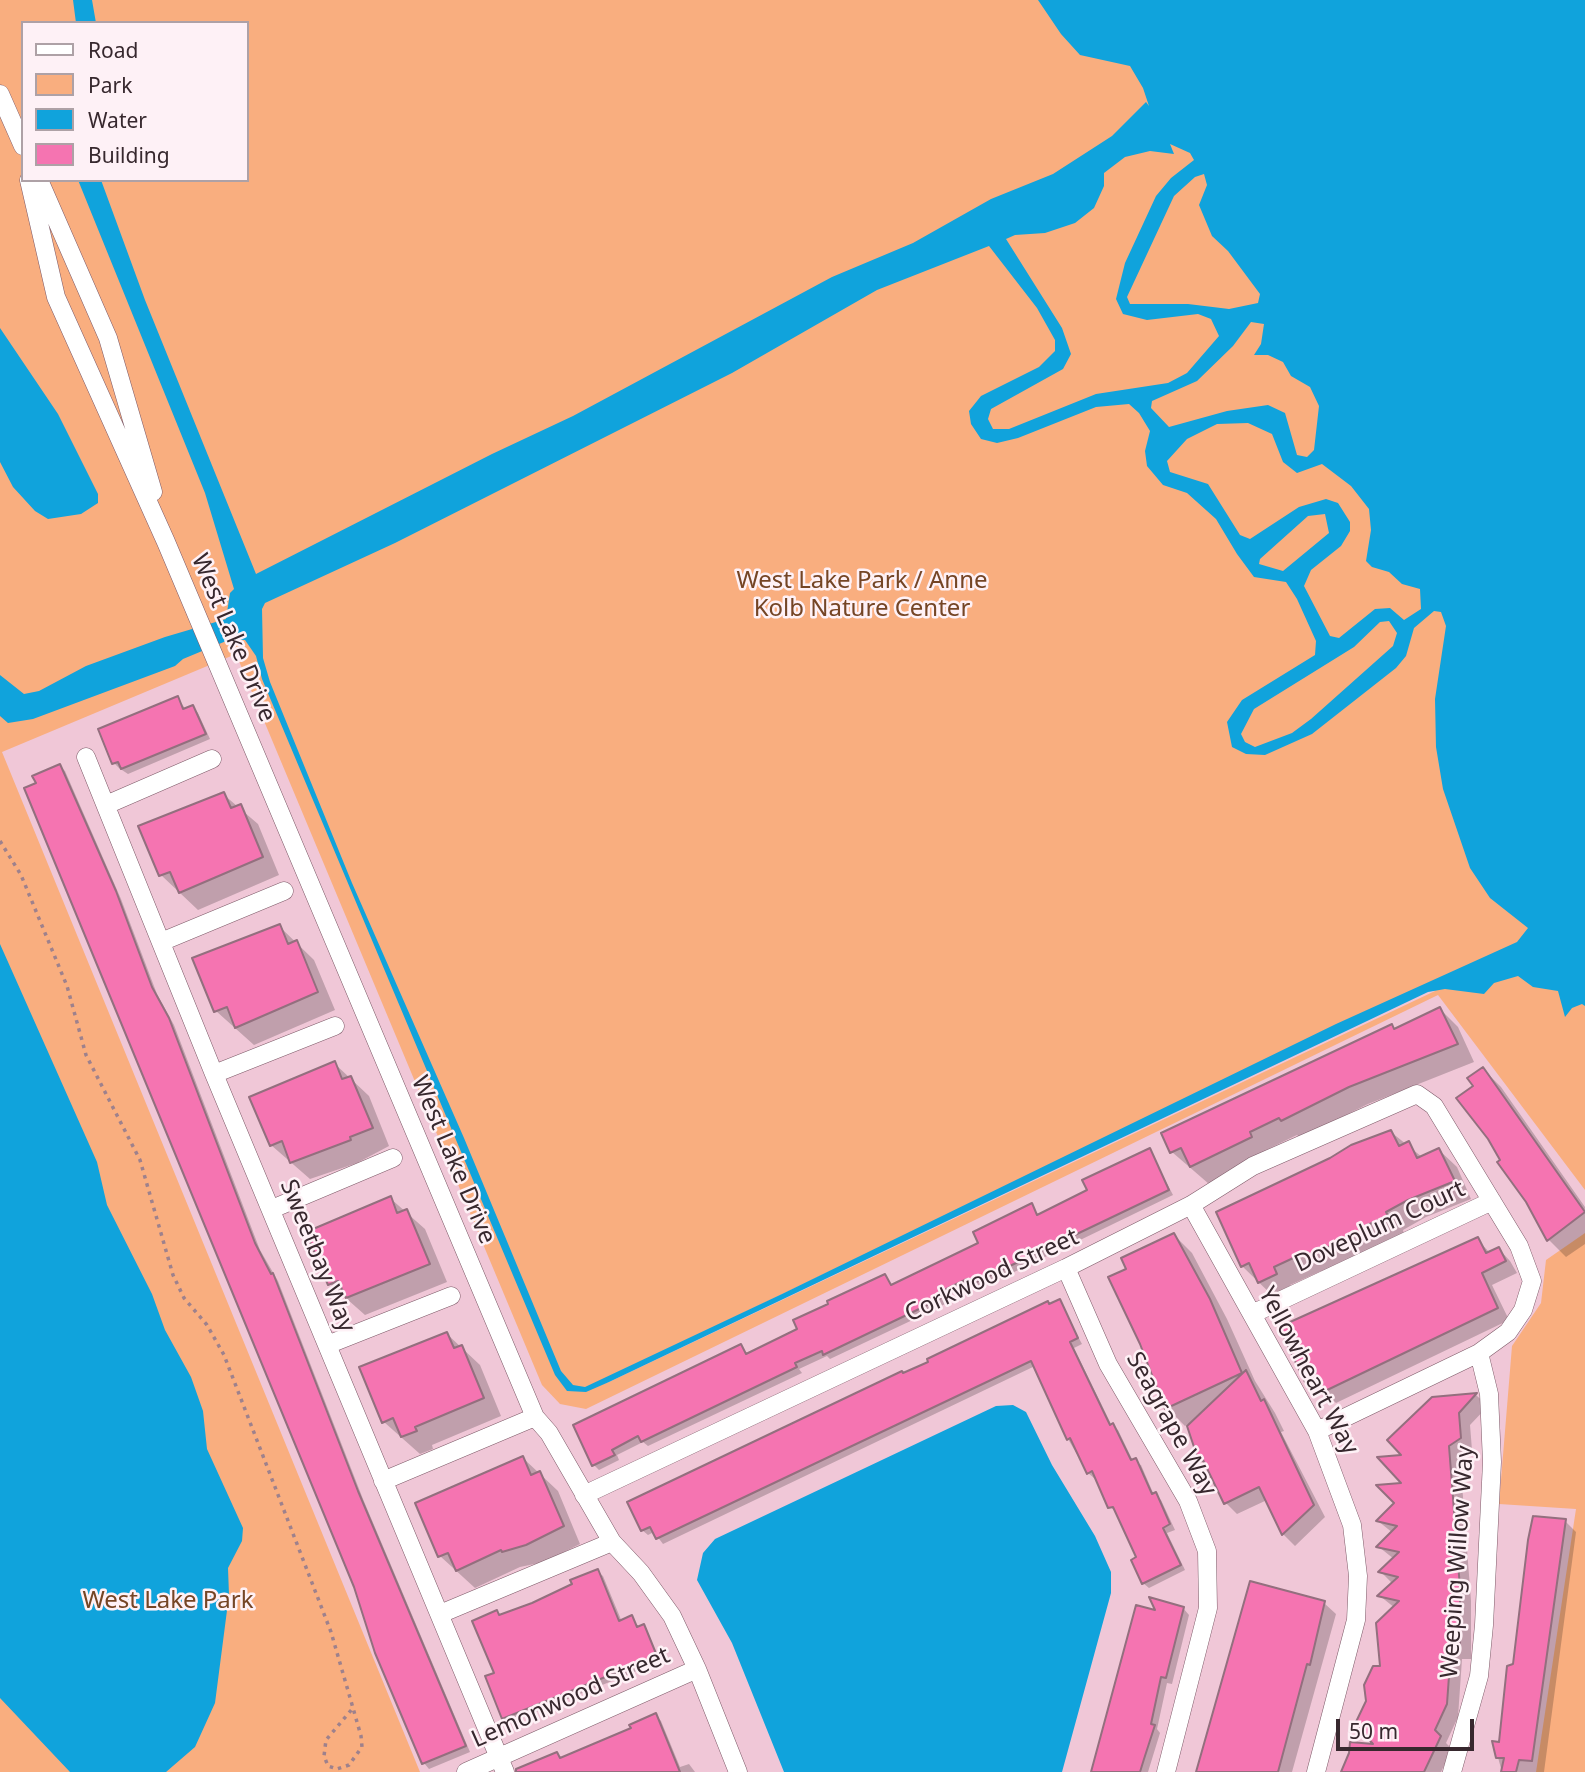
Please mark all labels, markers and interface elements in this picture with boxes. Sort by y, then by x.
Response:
legend [21,21,248,182]
text: Road [88,36,138,64]
text: Park [88,71,132,99]
text: Water [88,106,147,134]
text: Building [88,141,170,169]
street label: West Lake Drive [185,550,281,726]
park label: West Lake Park / Anne Kolb Nature Center [736,567,988,623]
street label: West Lake Drive [405,1072,501,1248]
street label: Sweetbay Way [273,1175,361,1337]
street label: Doveplum Court [1290,1175,1470,1279]
street label: Corkwood Street [901,1223,1083,1329]
street label: Yellowheart Way [1252,1282,1364,1460]
street label: Seagrape Way [1120,1347,1222,1501]
street label: Weeping Willow Way [1435,1445,1481,1679]
park label: West Lake Park [82,1587,254,1615]
street label: Lemonwood Street [467,1641,675,1755]
scale bar [1340,1706,1478,1750]
text: 50 m [1349,1717,1398,1745]

